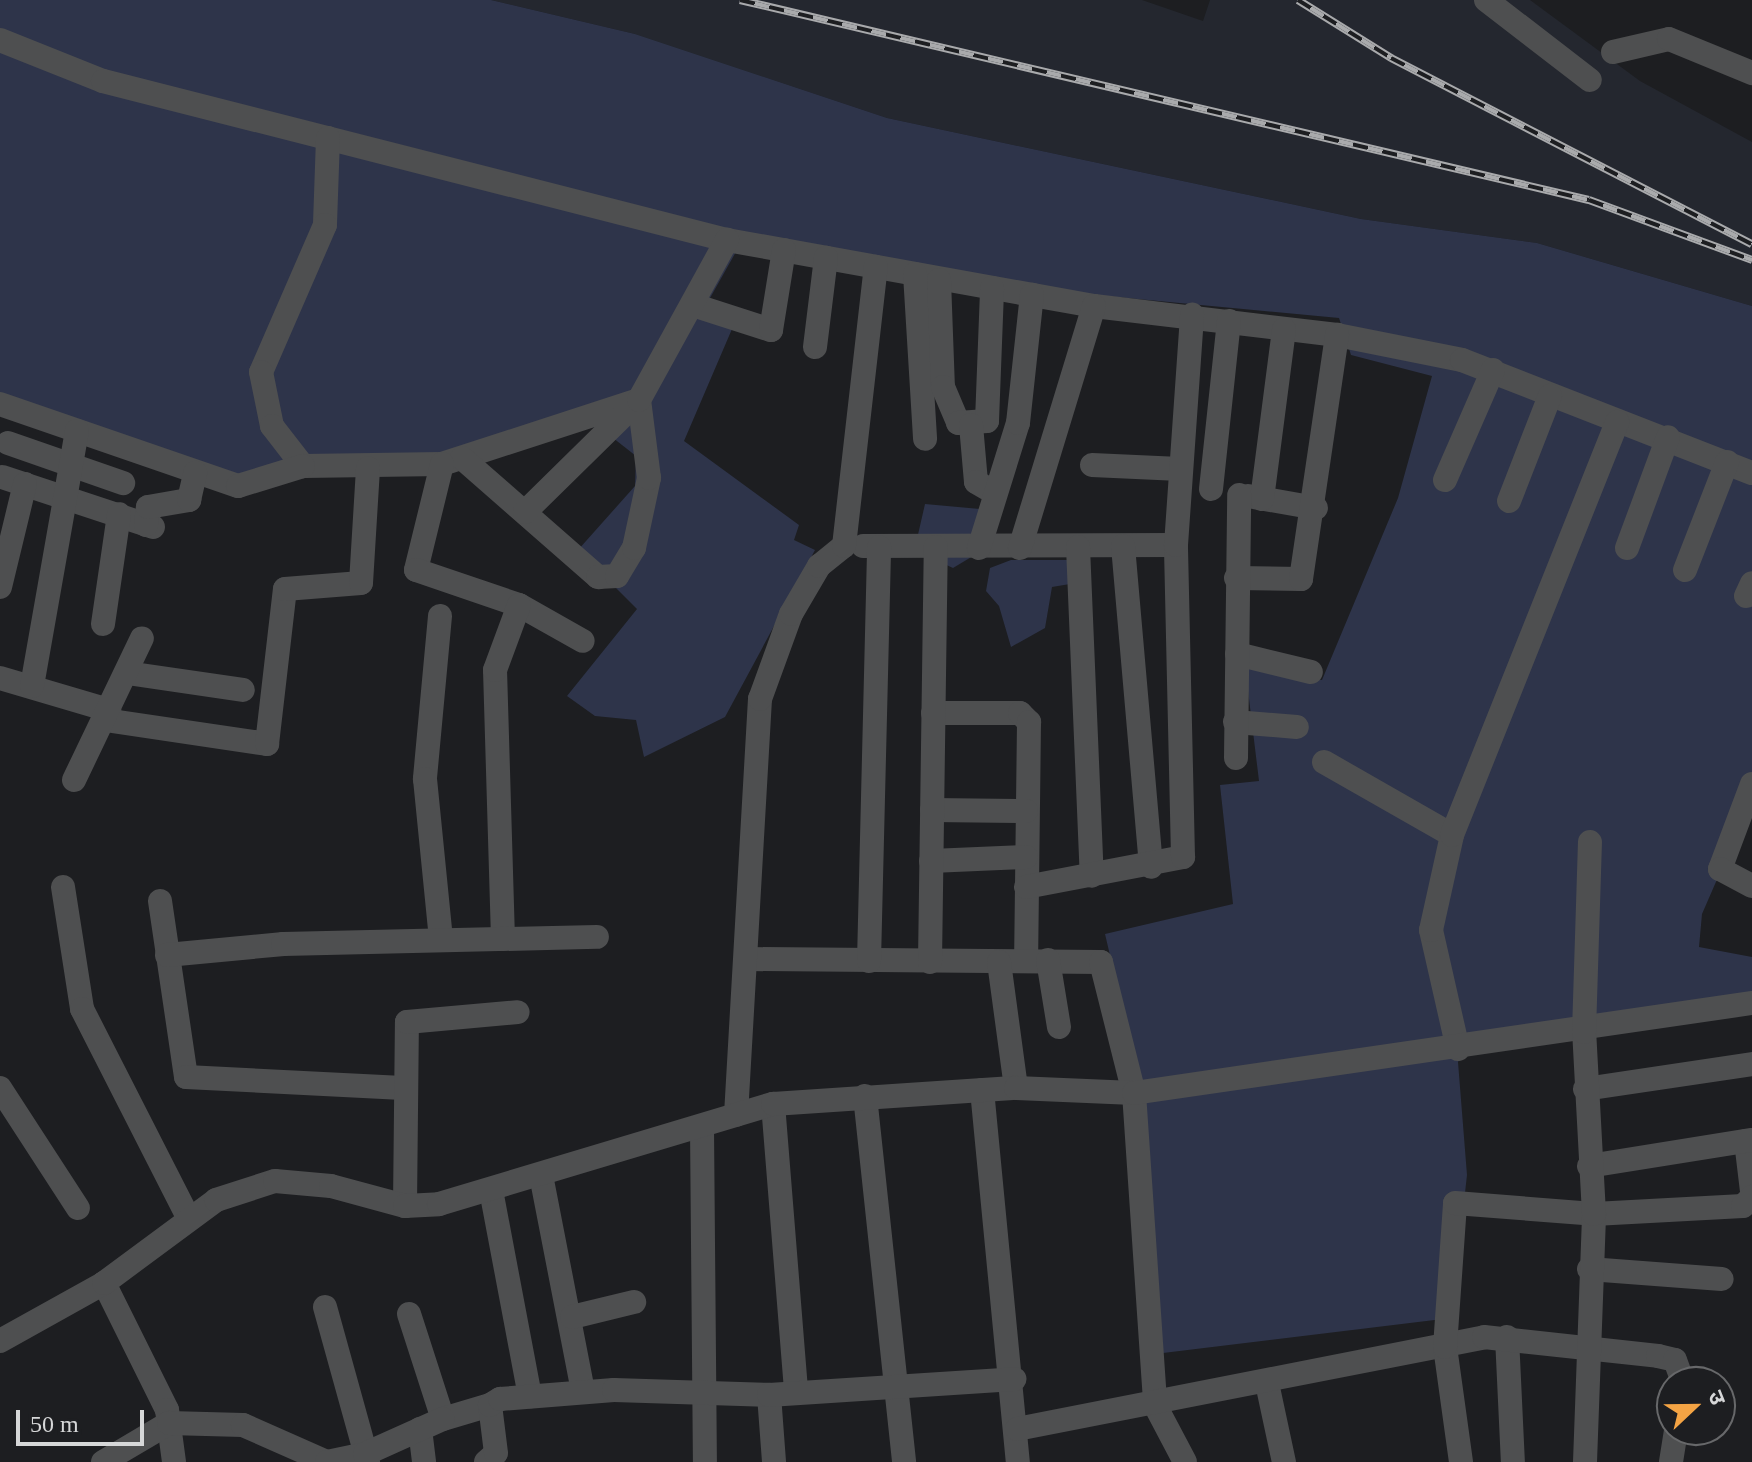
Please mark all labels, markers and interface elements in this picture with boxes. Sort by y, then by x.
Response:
north arrow [1656,1366,1736,1446]
text: उ [1703,1387,1731,1408]
scale bar [20,1394,148,1444]
text: 50 m [30,1411,79,1437]

